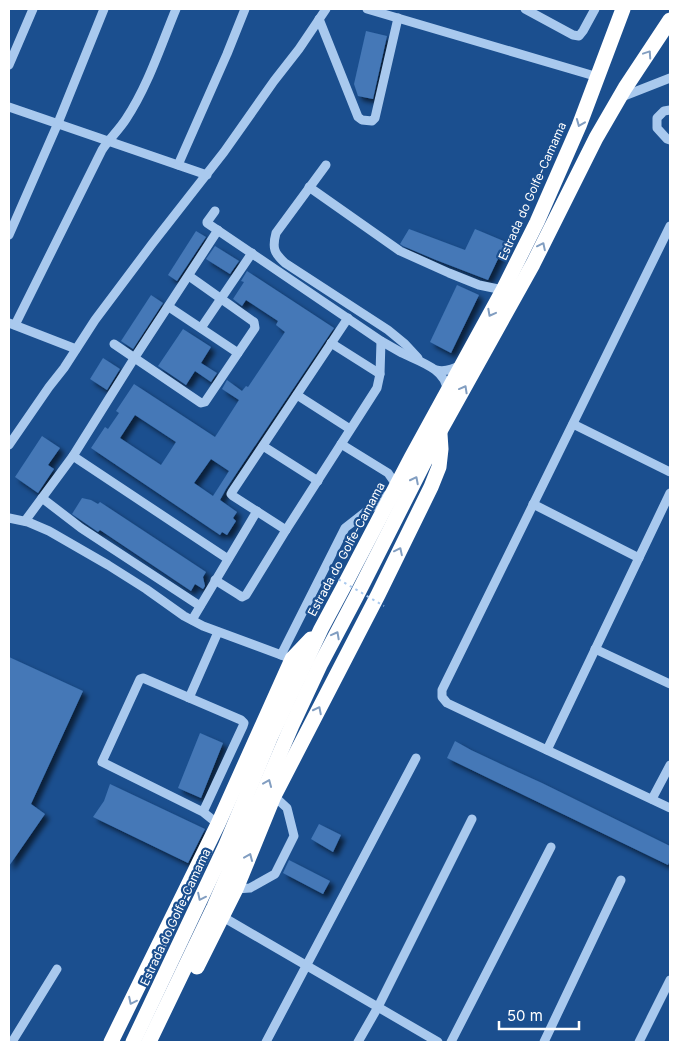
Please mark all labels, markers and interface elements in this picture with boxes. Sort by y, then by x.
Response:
one-way arrow [642,50,651,60]
one-way arrow [576,118,586,126]
street label: Estrada do Golfe-Camama [495,120,569,262]
one-way arrow [536,242,546,251]
one-way arrow [487,308,497,317]
one-way arrow [458,385,468,394]
one-way arrow [409,476,420,485]
street label: Estrada do Golfe-Camama [304,479,388,619]
one-way arrow [393,547,403,556]
one-way arrow [330,631,340,640]
one-way arrow [312,707,322,716]
one-way arrow [262,779,272,787]
street label: Estrada do Golfe-Camama [137,846,213,988]
one-way arrow [243,853,253,862]
one-way arrow [197,891,207,900]
one-way arrow [127,996,138,1005]
scale bar [499,998,579,1030]
text: 50 m [507,1006,543,1025]

